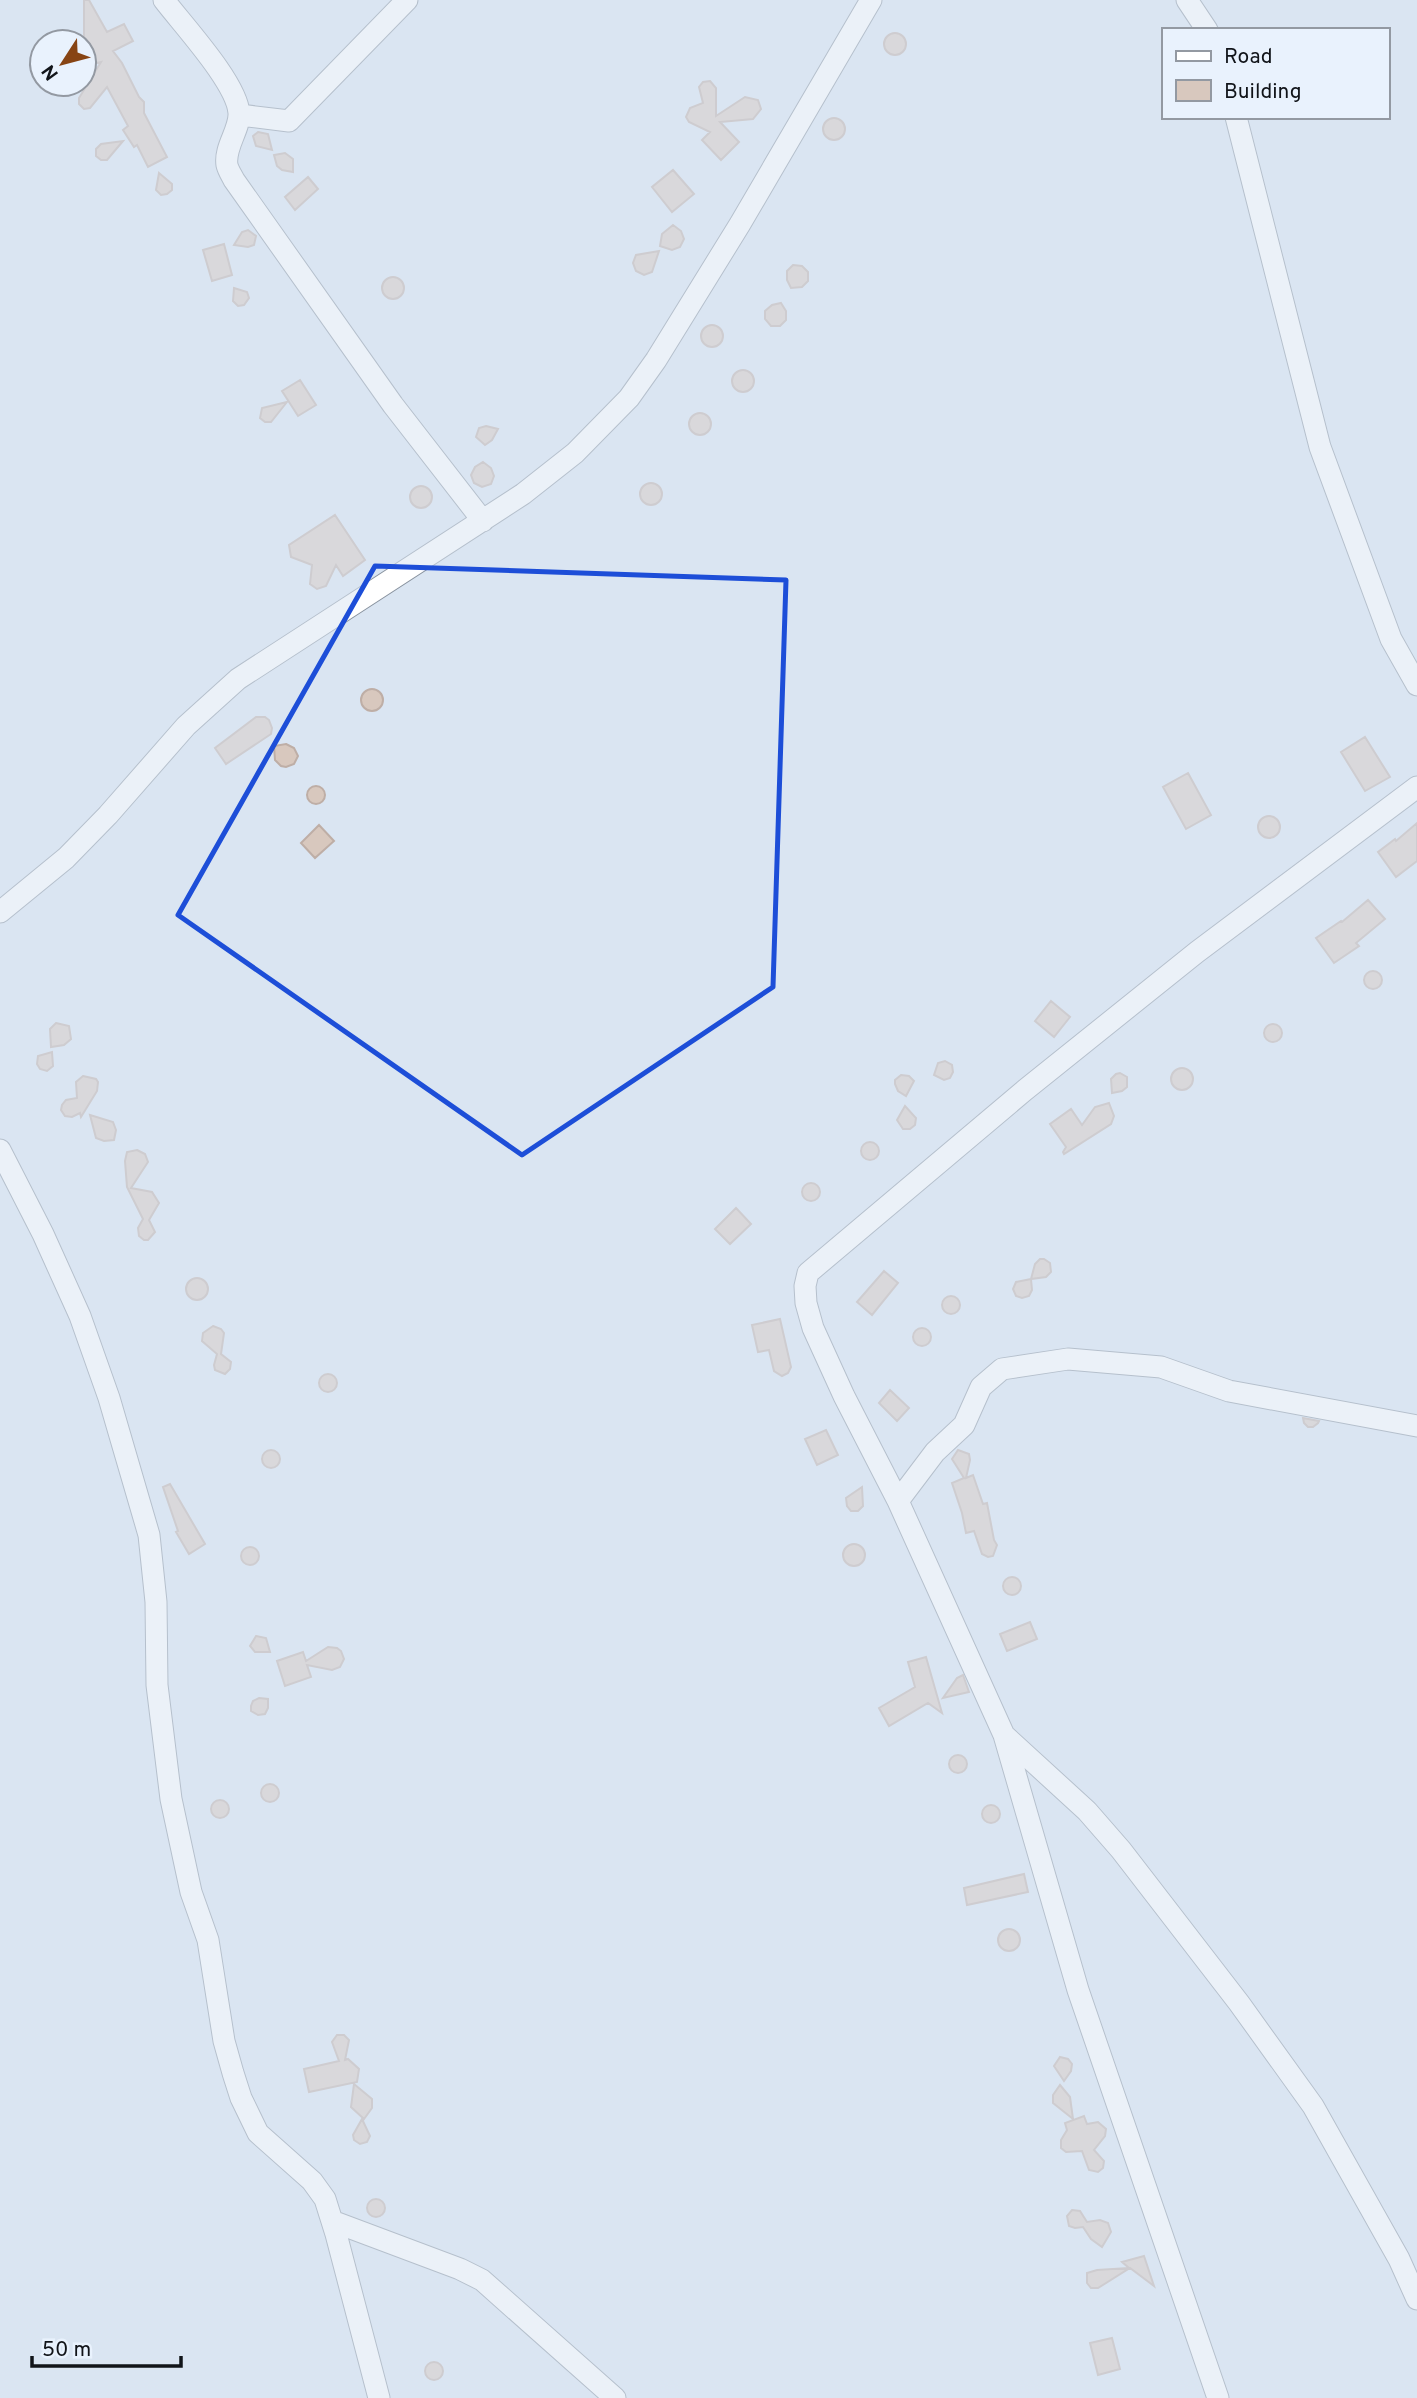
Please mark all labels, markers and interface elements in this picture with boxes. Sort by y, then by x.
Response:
north arrow [28,28,98,98]
legend [1162,28,1389,119]
text: Road [1224,44,1273,71]
text: N [37,59,65,84]
text: Building [1224,79,1302,106]
scale bar [32,2324,180,2368]
text: 50 m [42,2337,91,2364]

